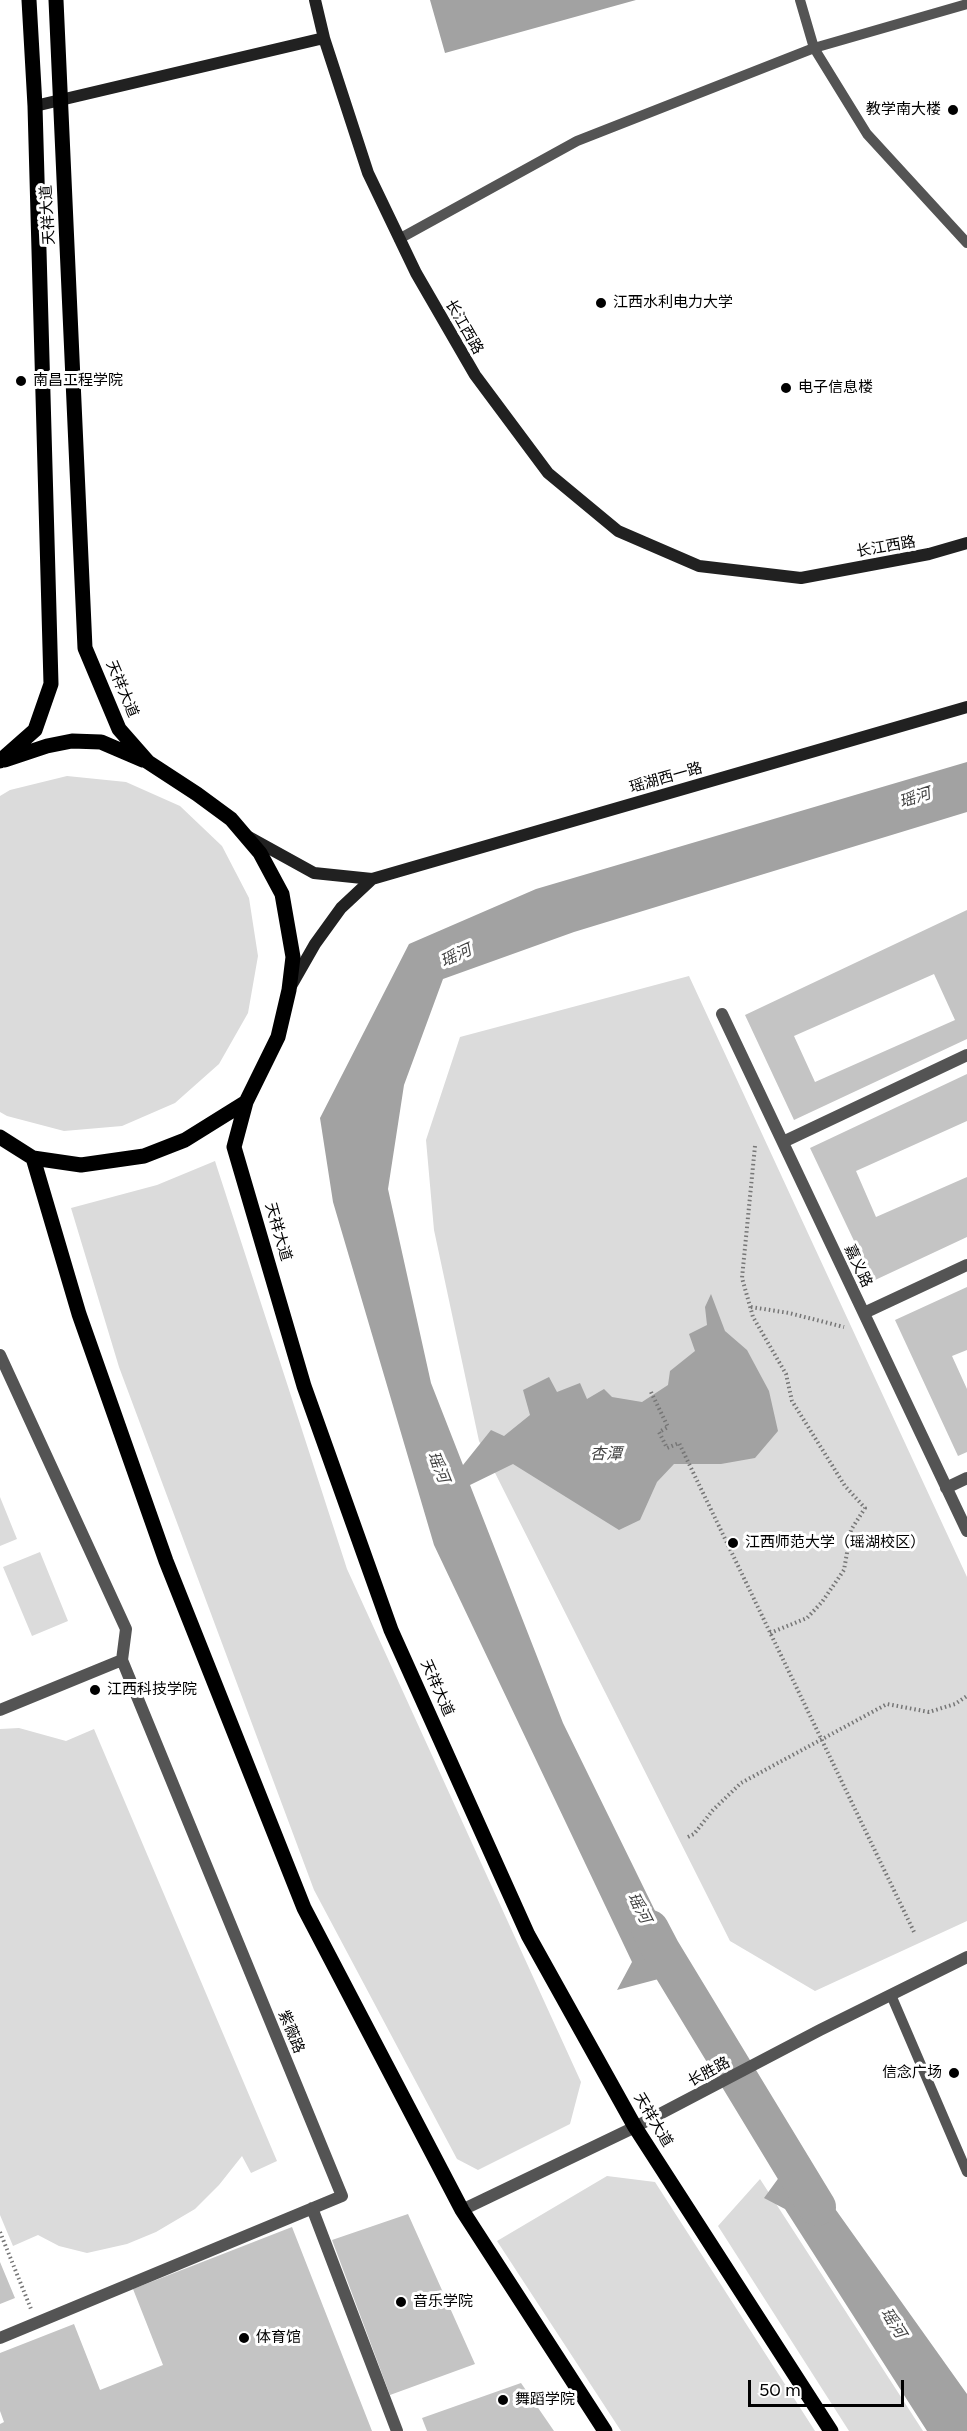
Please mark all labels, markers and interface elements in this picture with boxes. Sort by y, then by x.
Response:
place label: 教学南大楼 [866,101,941,119]
marker: 教学南大楼 [946,103,960,117]
street label: 天祥大道 [37,185,59,245]
place label: 江西水利电力大学 [613,294,733,312]
marker: 江西水利电力大学 [594,296,608,310]
street label: 长江西路 [441,297,487,357]
place label: 南昌工程学院 [33,372,123,390]
marker: 南昌工程学院 [14,374,28,388]
place label: 电子信息楼 [798,379,873,397]
marker: 电子信息楼 [779,381,793,395]
street label: 长江西路 [855,533,917,561]
street label: 天祥大道 [102,658,142,720]
street label: 瑶湖西一路 [627,759,705,797]
water label: 瑶河 [897,784,933,812]
water label: 瑶河 [437,941,475,971]
street label: 天祥大道 [261,1201,295,1263]
street label: 嘉义路 [840,1242,876,1290]
water label: 杏潭 [590,1444,622,1464]
water label: 瑶河 [423,1449,453,1485]
place label: 江西师范大学（瑶湖校区） [745,1534,925,1552]
marker: 江西师范大学（瑶湖校区） [726,1536,740,1550]
street label: 天祥大道 [417,1657,457,1719]
place label: 江西科技学院 [107,1681,197,1699]
marker: 江西科技学院 [88,1683,102,1697]
water label: 瑶河 [623,1889,655,1927]
street label: 紫薇路 [274,2008,308,2056]
street label: 长胜路 [685,2053,733,2091]
place label: 信念广场 [882,2064,942,2082]
marker: 信念广场 [947,2066,961,2080]
street label: 天祥大道 [630,2090,676,2150]
place label: 音乐学院 [413,2293,473,2311]
marker: 音乐学院 [394,2295,408,2309]
water label: 瑶河 [876,2304,910,2342]
place label: 体育馆 [256,2329,301,2347]
marker: 体育馆 [237,2331,251,2345]
scale bar [751,2368,907,2406]
text: 50 m [759,2379,801,2401]
place label: 舞蹈学院 [515,2391,575,2409]
marker: 舞蹈学院 [496,2393,510,2407]

